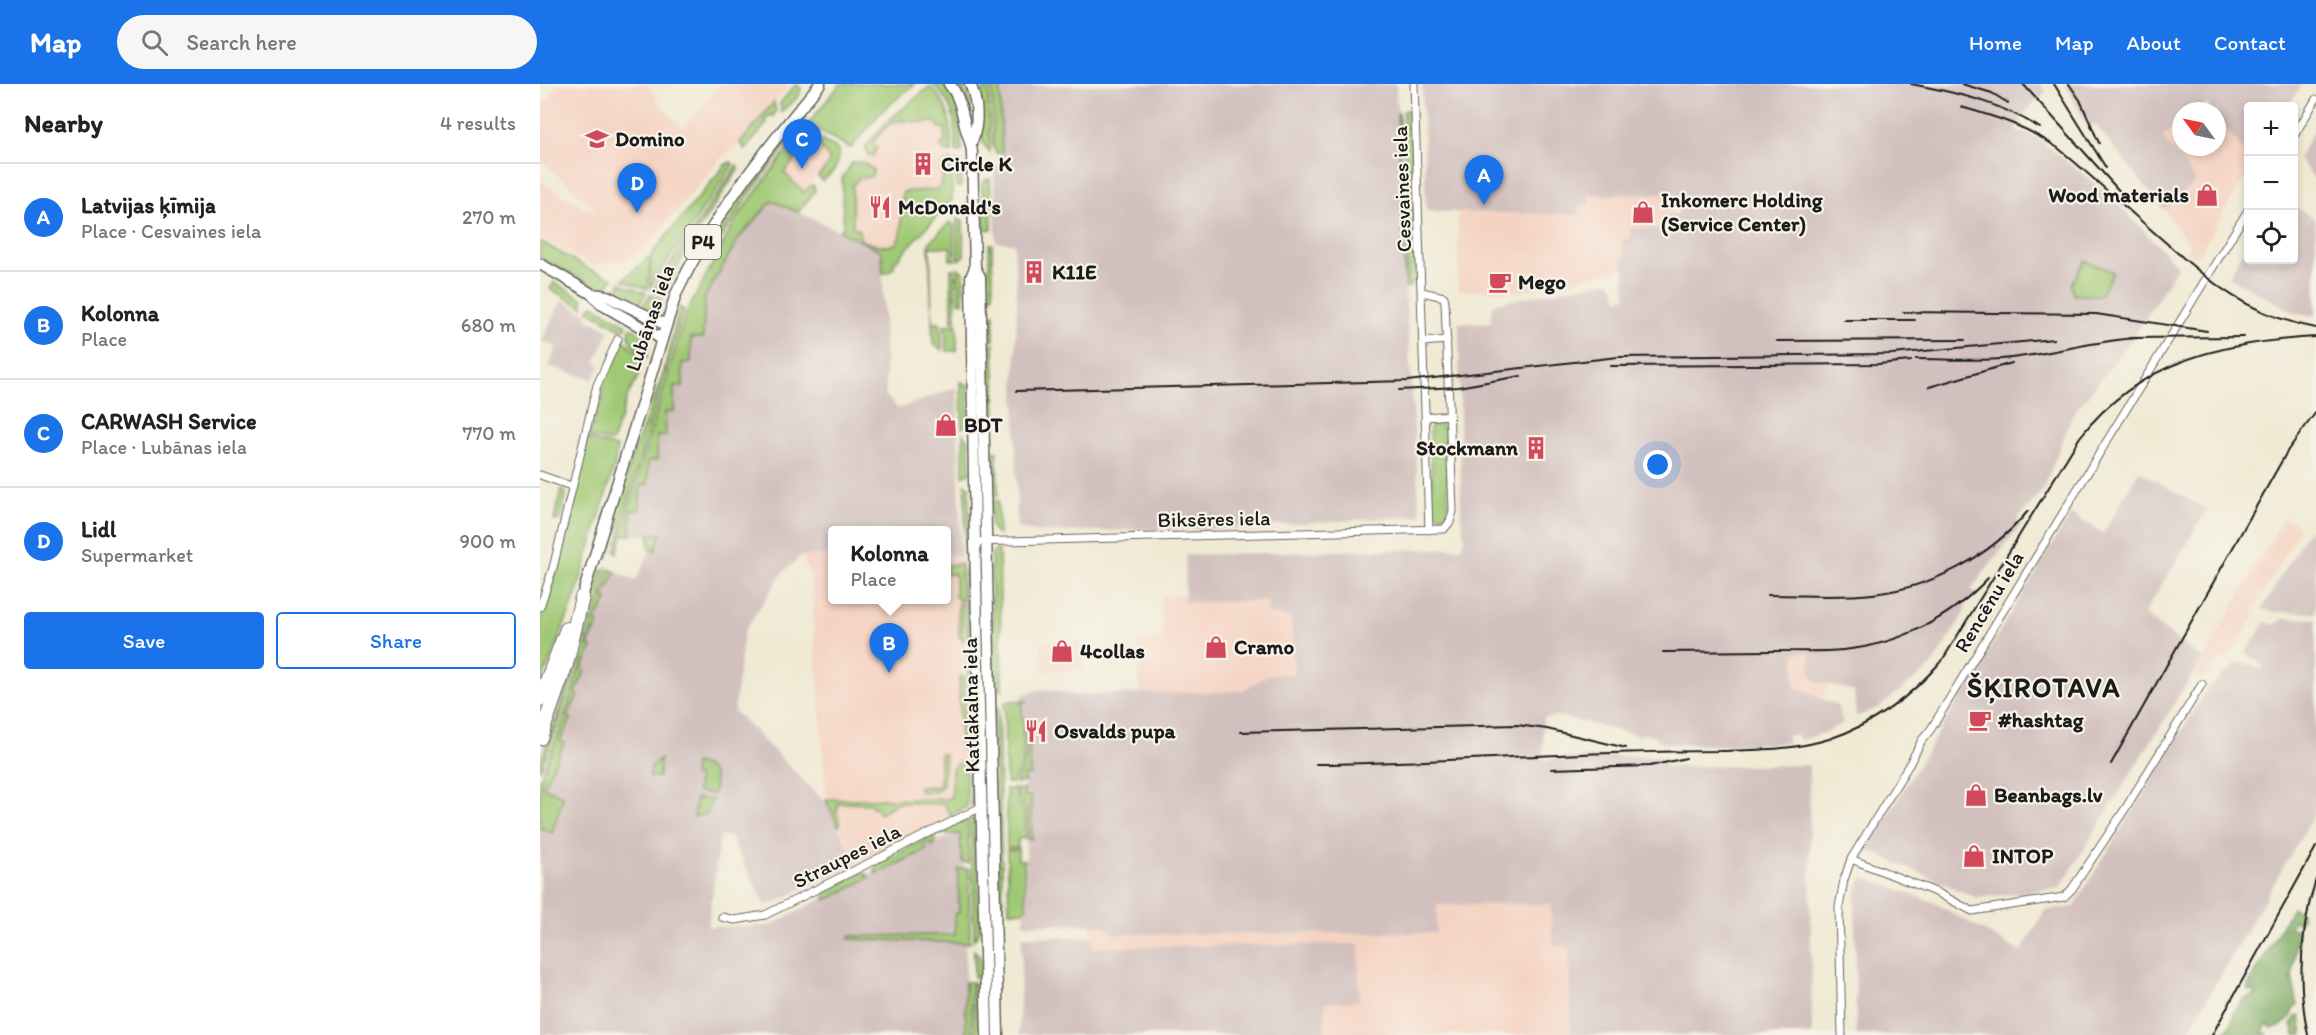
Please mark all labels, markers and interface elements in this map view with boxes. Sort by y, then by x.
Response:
search box [117,15,537,69]
text: Map [30,25,81,59]
icon: search [138,26,171,59]
text: Search here [186,29,297,56]
text: Home [1969,30,2022,55]
text: Map [2055,30,2094,55]
text: About [2127,30,2181,55]
text: Contact [2214,30,2286,55]
north arrow [2172,102,2226,156]
map controls [2244,102,2298,264]
button: + [2244,102,2298,156]
text: Nearby [24,107,103,139]
text: 4 results [440,111,516,135]
pin: C [782,120,822,169]
street label: Cesvaines iela [1387,125,1416,253]
school or university icon: Domino [584,126,610,152]
place label: Domino [615,126,685,151]
building icon: Circle K [910,151,936,177]
place label: Circle K [941,151,1012,176]
pin: A [1464,156,1504,205]
button: − [2244,156,2298,210]
pin: D [618,164,656,213]
place label: Wood materials [2048,182,2189,207]
shop icon: Wood materials [2194,182,2220,208]
place label: Inkomerc Holding (Service Center) [1661,187,1824,237]
text: Latvijas ķīmija [81,192,216,219]
restaurant icon: McDonald's [867,194,893,220]
place label: McDonald's [898,194,1001,219]
shop icon: Inkomerc Holding (Service Center) [1630,199,1656,225]
text: A [37,205,50,229]
text: 270 m [462,205,516,229]
button: locate [2244,210,2298,264]
text: Place · Cesvaines iela [81,219,262,243]
road number: P4 [685,225,721,259]
building icon: K11E [1021,259,1047,285]
place label: K11E [1052,259,1097,284]
street label: Lubānas iela [620,261,679,374]
cafe icon: Mego [1487,269,1513,295]
place label: Mego [1518,269,1566,295]
text: Kolonna [81,300,159,327]
text: B [37,313,50,337]
text: 680 m [461,313,516,337]
text: Place [81,327,127,351]
text: CARWASH Service [81,408,257,435]
shop icon: BDT [933,412,959,438]
place label: BDT [964,412,1003,437]
text: C [37,421,50,445]
text: 770 m [463,421,516,445]
text: Place · Lubānas iela [81,435,247,459]
place label: Stockmann [1416,435,1518,460]
building icon: Stockmann [1523,435,1549,461]
your location [1643,450,1672,479]
street label: Biksēres iela [1157,505,1271,532]
text: Lidl [81,516,116,543]
popup [828,526,951,604]
text: D [37,529,50,553]
text: 900 m [460,529,516,553]
text: Kolonna [850,540,929,567]
text: Supermarket [81,543,193,567]
street label: Rencēnu iela [1949,547,2029,657]
text: Place [850,567,897,591]
button: Save [24,612,264,669]
button: Share [276,612,516,669]
pin: B [870,624,908,673]
shop icon: Cramo [1203,634,1229,660]
place label: Cramo [1234,634,1294,659]
street label: Katlakalna iela [957,637,984,773]
shop icon: 4collas [1049,638,1075,664]
place label: 4collas [1080,638,1145,663]
district label: ŠĶIROTAVA [1967,671,2121,704]
cafe icon: #hashtag [1967,707,1993,733]
place label: #hashtag [1997,707,2084,733]
restaurant icon: Osvalds pupa [1023,718,1049,744]
place label: Osvalds pupa [1054,718,1177,744]
shop icon: Beanbags.lv [1963,782,1989,808]
place label: Beanbags.lv [1994,782,2103,808]
street label: Straupes iela [789,818,905,893]
shop icon: INTOP [1961,843,1987,869]
place label: INTOP [1992,843,2054,868]

